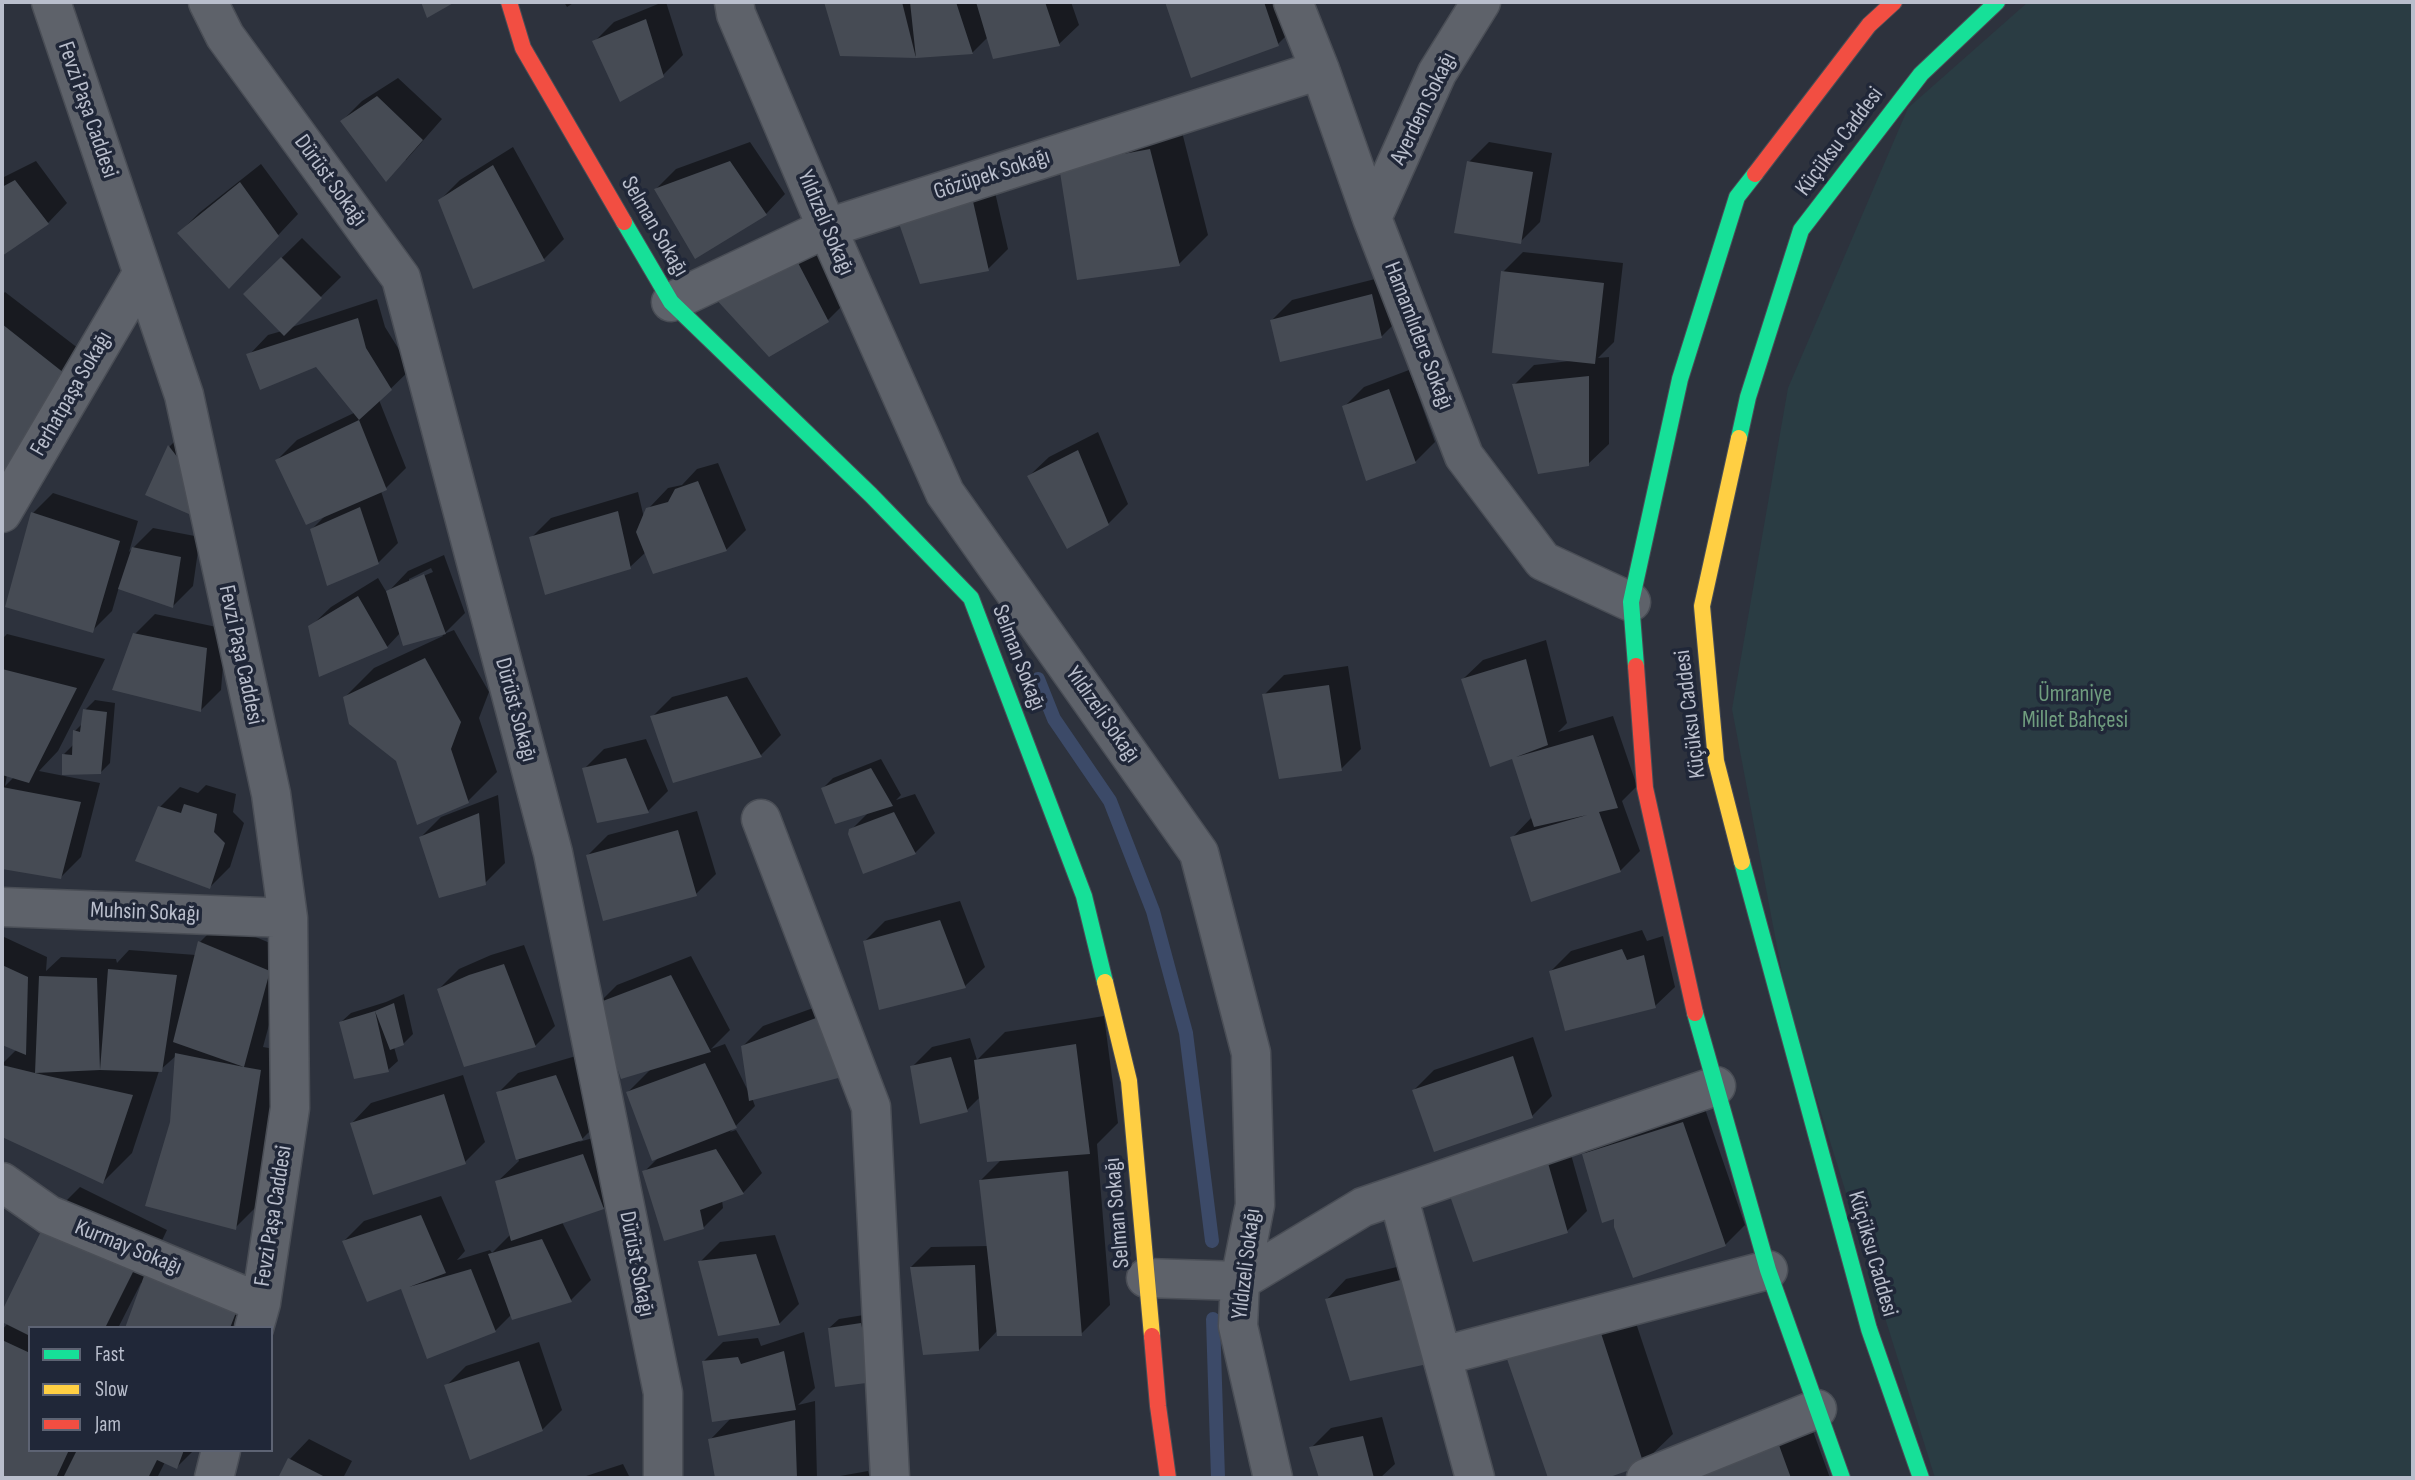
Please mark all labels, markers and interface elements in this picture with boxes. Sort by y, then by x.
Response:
street label: Fevzi Paşa Caddesi [51,38,123,182]
street label: Ayerdem Sokağı [1385,48,1463,170]
street label: Küçüksu Caddesi [1790,82,1890,202]
street label: Dürüst Sokağı [288,130,372,232]
street label: Gözüpek Sokağı [930,143,1054,207]
street label: Yıldızeli Sokağı [791,166,859,280]
street label: Selman Sokağı [614,172,694,282]
street label: Hamamlıdere Sokağı [1377,258,1459,414]
street label: Ferhatpaşa Sokağı [25,327,119,461]
street label: Fevzi Paşa Caddesi [212,583,268,727]
street label: Selman Sokağı [985,601,1051,715]
street label: Küçüksu Caddesi [1669,648,1713,780]
street label: Dürüst Sokağı [488,655,542,765]
street label: Yıldızeli Sokağı [1059,661,1145,769]
park label: Ümraniye Millet Bahçesi [2022,681,2128,735]
street label: Muhsin Sokağı [90,897,200,929]
street label: Fevzi Paşa Caddesi [249,1144,299,1288]
street label: Selman Sokağı [1099,1157,1137,1269]
street label: Küçüksu Caddesi [1841,1188,1903,1320]
street label: Yıldızeli Sokağı [1227,1207,1267,1321]
street label: Dürüst Sokağı [612,1209,660,1319]
street label: Kurmay Sokağı [71,1214,185,1282]
legend [28,1326,273,1452]
text: Fast [95,1342,125,1367]
text: Slow [95,1377,128,1402]
text: Jam [95,1412,121,1437]

